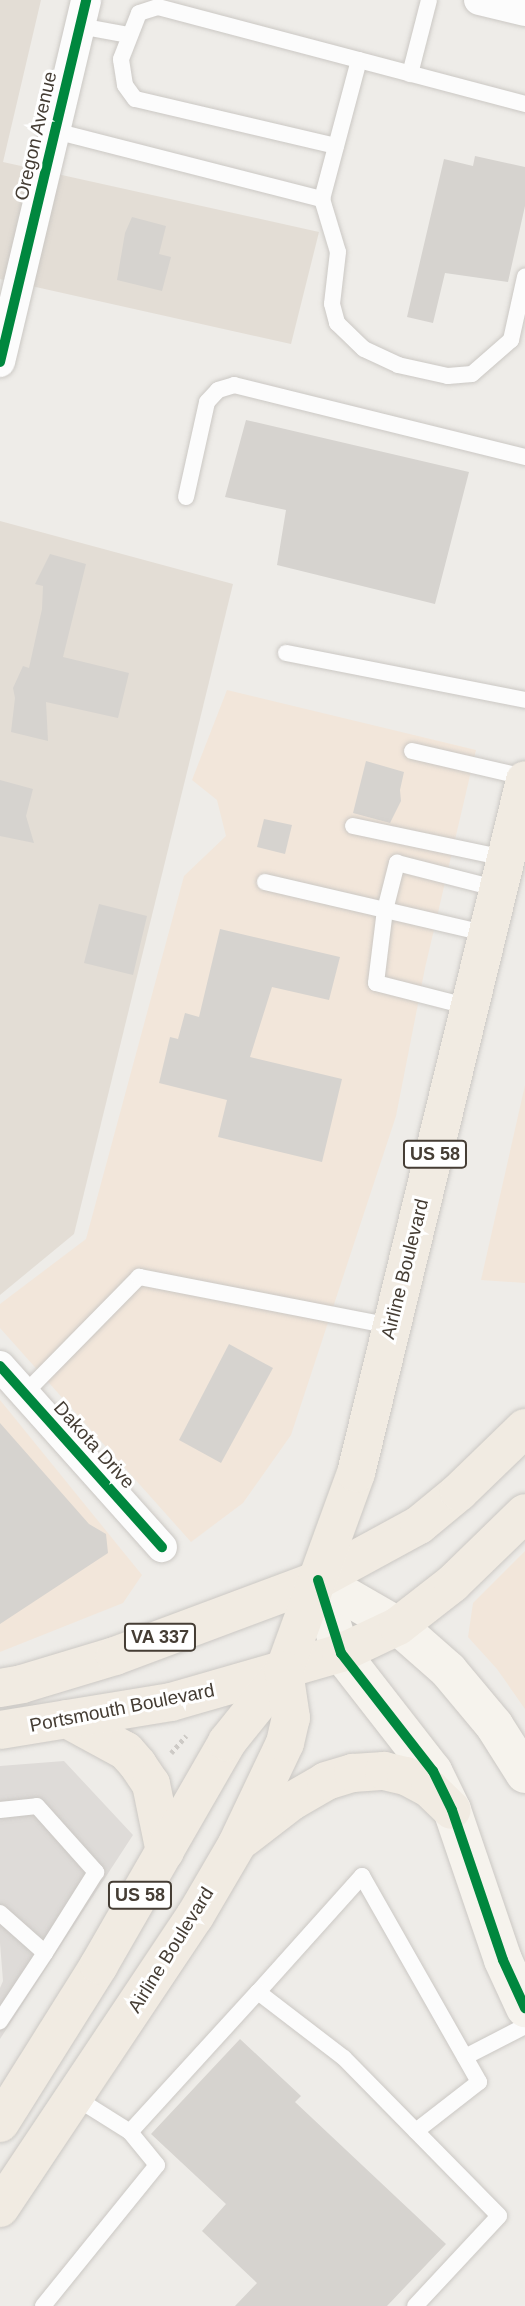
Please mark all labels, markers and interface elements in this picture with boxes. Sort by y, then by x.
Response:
street label: Oregon Avenue [10,69,62,203]
road number: US 58 [402,1140,468,1168]
street label: Airline Boulevard [377,1197,433,1341]
street label: Dakota Drive [49,1397,139,1493]
road number: VA 337 [123,1622,197,1652]
street label: Portsmouth Boulevard [28,1679,216,1737]
road number: US 58 [107,1881,173,1910]
street label: Airline Boulevard [123,1883,219,2017]

